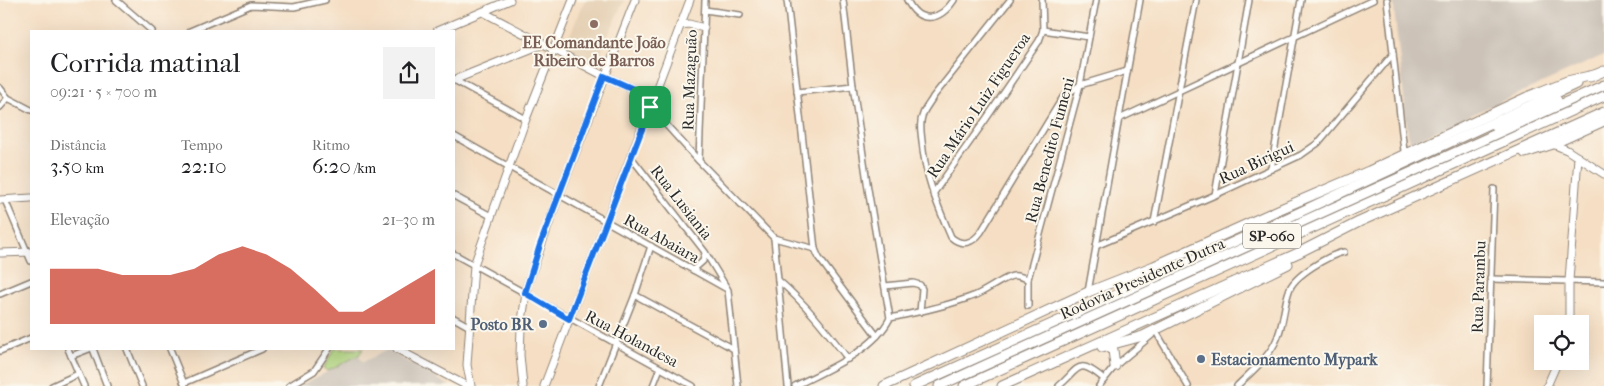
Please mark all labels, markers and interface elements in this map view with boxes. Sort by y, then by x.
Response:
marker: EE Comandante João Ribeiro de Barros [588,18,600,30]
street label: Rua Mário Luiz Figueroa [923,28,1035,182]
street label: Rua Mazaguão [678,29,701,131]
place label: EE Comandante João Ribeiro de Barros [522,33,666,70]
text: Corrida matinal [50,46,240,79]
button: share [383,47,435,99]
street label: Rua Benedito Fumeni [1021,75,1078,225]
text: 09:21 · 5 × 700 m [50,82,157,101]
pin [629,86,671,128]
icon: arrive [636,93,664,121]
text: Distância [50,137,106,154]
text: Tempo [181,137,223,154]
text: Ritmo [312,137,350,154]
street label: Rua Birigui [1216,137,1297,188]
text: 3.50 [50,154,82,178]
text: 22:10 [181,154,227,178]
text: 6:20 [312,154,351,178]
text: km [82,160,104,177]
text: /km [351,160,376,177]
street label: Rua Lusiania [647,161,717,244]
text: Elevação [50,210,110,229]
text: 21–30 m [382,210,435,229]
street label: Rua Abaiara [621,210,703,267]
road number: SP-060 [1243,224,1301,248]
street label: Rodovia Presidente Dutra [1057,233,1228,323]
street label: Rua Parambu [1467,240,1490,334]
street label: Rua Holandesa [582,306,682,371]
place label: Posto BR [471,315,534,334]
map controls [1534,315,1589,370]
button: locate [1534,315,1589,370]
marker: Posto BR [537,318,549,330]
place label: Estacionamento Mypark [1211,350,1378,370]
marker: Estacionamento Mypark [1195,353,1207,365]

